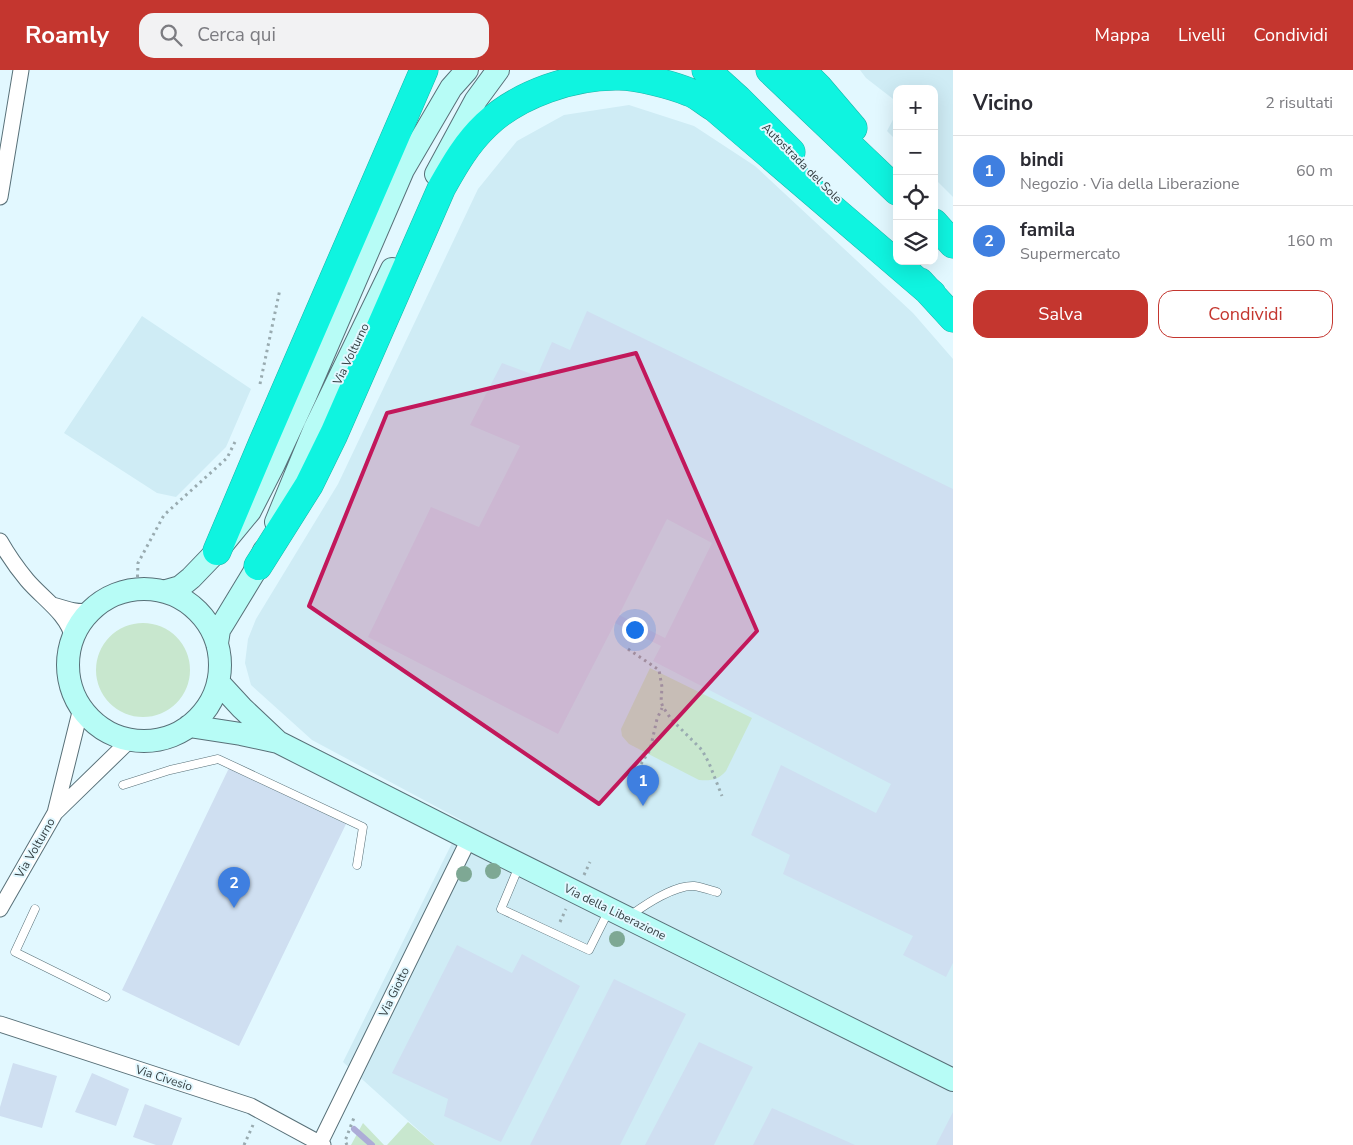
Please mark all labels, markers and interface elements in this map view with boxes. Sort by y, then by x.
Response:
search box [139,13,489,58]
text: Roamly [25,19,109,51]
icon: search [157,21,185,49]
text: Cerca qui [197,22,276,48]
text: Mappa [1095,23,1150,47]
text: Livelli [1178,23,1225,47]
text: Condividi [1253,23,1328,47]
map controls [893,85,938,265]
button: + [893,85,938,130]
text: Vicino [973,89,1033,117]
text: 2 risultati [1265,92,1333,114]
street label: Autostrada del Sole [758,119,846,207]
button: − [893,130,938,175]
text: bindi [1020,147,1064,173]
text: 1 [984,160,994,182]
text: 60 m [1296,160,1333,182]
text: Negozio · Via della Liberazione [1020,173,1240,195]
button: locate [893,175,938,220]
text: famila [1020,217,1075,243]
button: layers [893,220,938,265]
text: 2 [984,230,994,252]
text: 160 m [1286,230,1333,252]
text: Supermercato [1020,243,1120,265]
button: Salva [973,290,1148,338]
button: Condividi [1158,290,1333,338]
street label: Via Volturno [329,320,373,388]
your location [622,617,648,643]
pin: 1 [627,765,659,806]
street label: Via Volturno [11,815,59,882]
pin: 2 [218,867,250,908]
street label: Via della Liberazione [560,880,669,944]
street label: Via Giotto [375,964,413,1020]
street label: Via Civesio [132,1061,195,1095]

